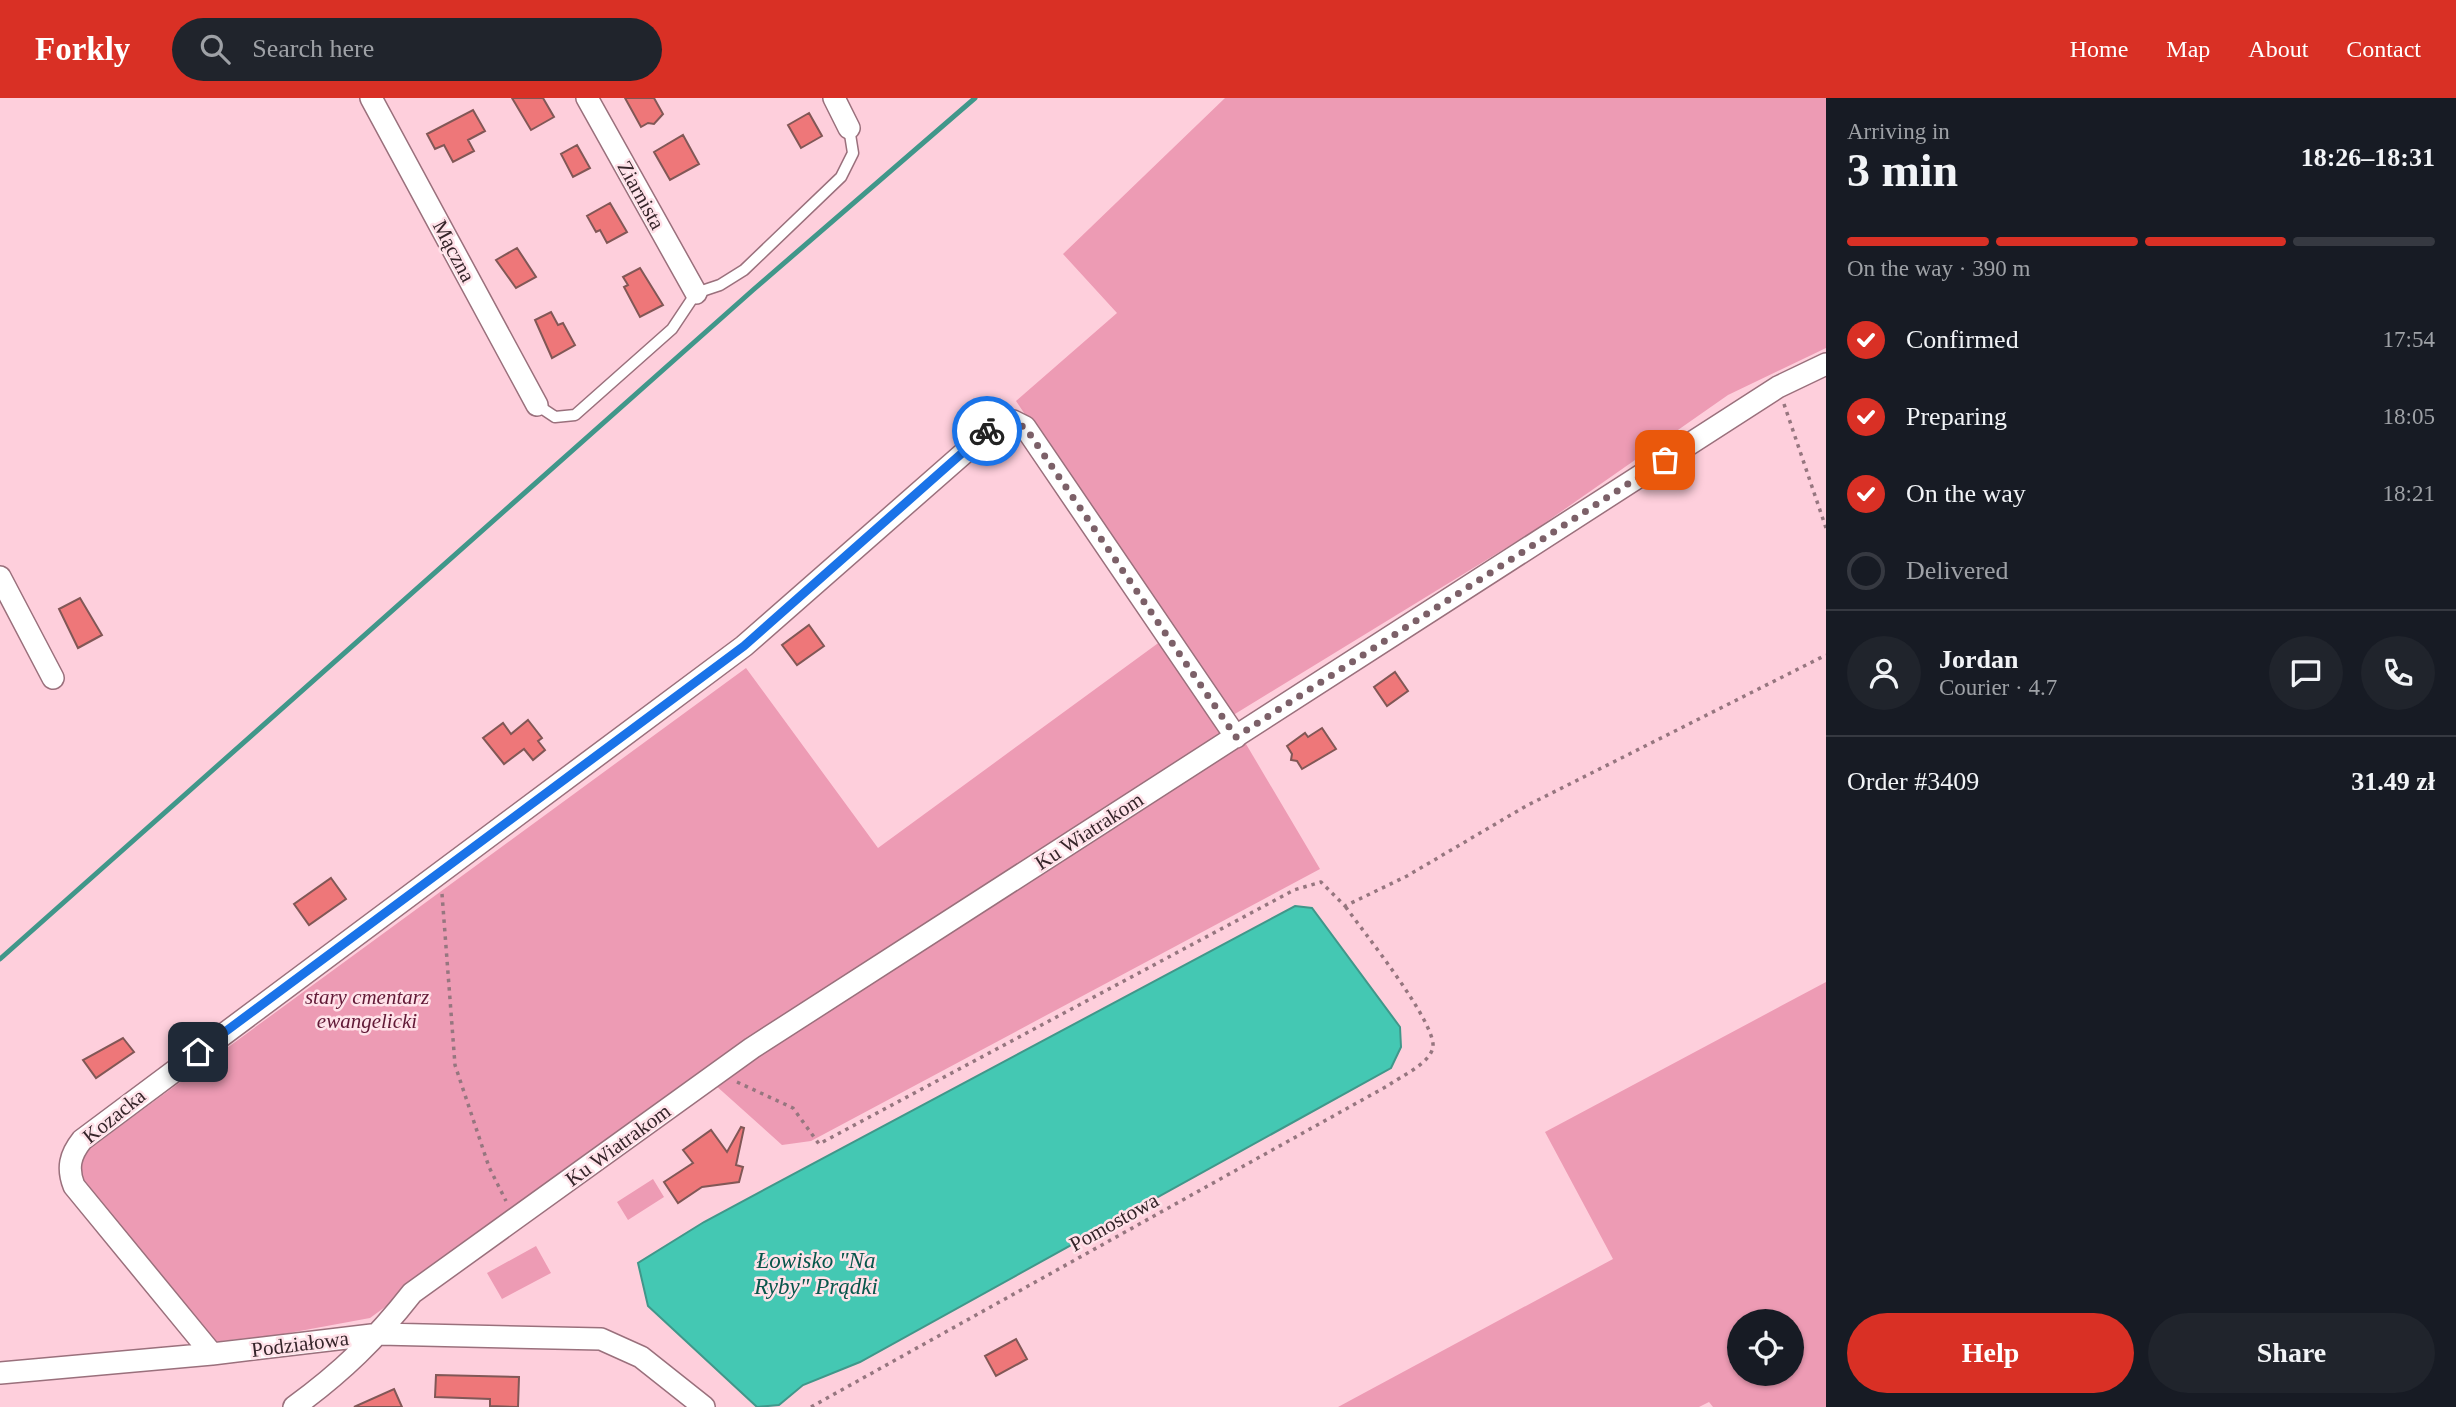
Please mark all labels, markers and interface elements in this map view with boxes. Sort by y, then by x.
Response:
search box [172,18,662,81]
icon: search [196,30,234,68]
text: Forkly [35,31,130,67]
text: Search here [252,34,374,63]
text: Home [2070,36,2128,62]
text: Map [2166,36,2210,62]
text: About [2248,36,2308,62]
text: Contact [2346,36,2421,62]
text: Arriving in [1847,119,1950,144]
text: 18:26–18:31 [2301,143,2435,172]
text: 3 min [1847,145,1958,196]
street label: Ziarnista [612,157,670,234]
street label: Mączna [428,216,481,287]
text: On the way · 390 m [1847,256,2030,281]
icon: check [1847,321,1885,359]
text: Confirmed [1906,325,2019,354]
text: 17:54 [2383,327,2435,352]
courier [952,396,1022,466]
icon: check [1847,398,1885,436]
text: Preparing [1906,402,2007,431]
text: 18:05 [2383,404,2435,429]
icon: bike [968,412,1006,450]
pin [1635,430,1695,490]
icon: bag [1646,441,1684,479]
icon: check [1847,475,1885,513]
text: On the way [1906,479,2026,508]
text: 18:21 [2383,481,2435,506]
text: Delivered [1906,556,2009,585]
button: person [1847,636,1921,710]
button: chat [2269,636,2343,710]
button: phone [2361,636,2435,710]
text: Jordan [1939,645,2018,674]
text: Courier · 4.7 [1939,675,2057,700]
text: Order #3409 [1847,767,1979,796]
text: 31.49 zł [2351,767,2435,796]
street label: Ku Wiatrakom [1030,787,1148,875]
park label: stary cmentarz ewangelicki [305,985,429,1033]
pin [168,1022,228,1082]
icon: home [179,1033,217,1071]
street label: Kozacka [78,1083,151,1148]
street label: Ku Wiatrakom [561,1099,675,1191]
street label: Pomostowa [1065,1187,1163,1256]
water label: Łowisko "Na Ryby" Prądki [753,1248,878,1299]
map controls [1727,1309,1804,1386]
button: locate [1727,1309,1804,1386]
button: Help [1847,1313,2134,1393]
button: Share [2148,1313,2435,1393]
street label: Podziałowa [250,1326,351,1362]

